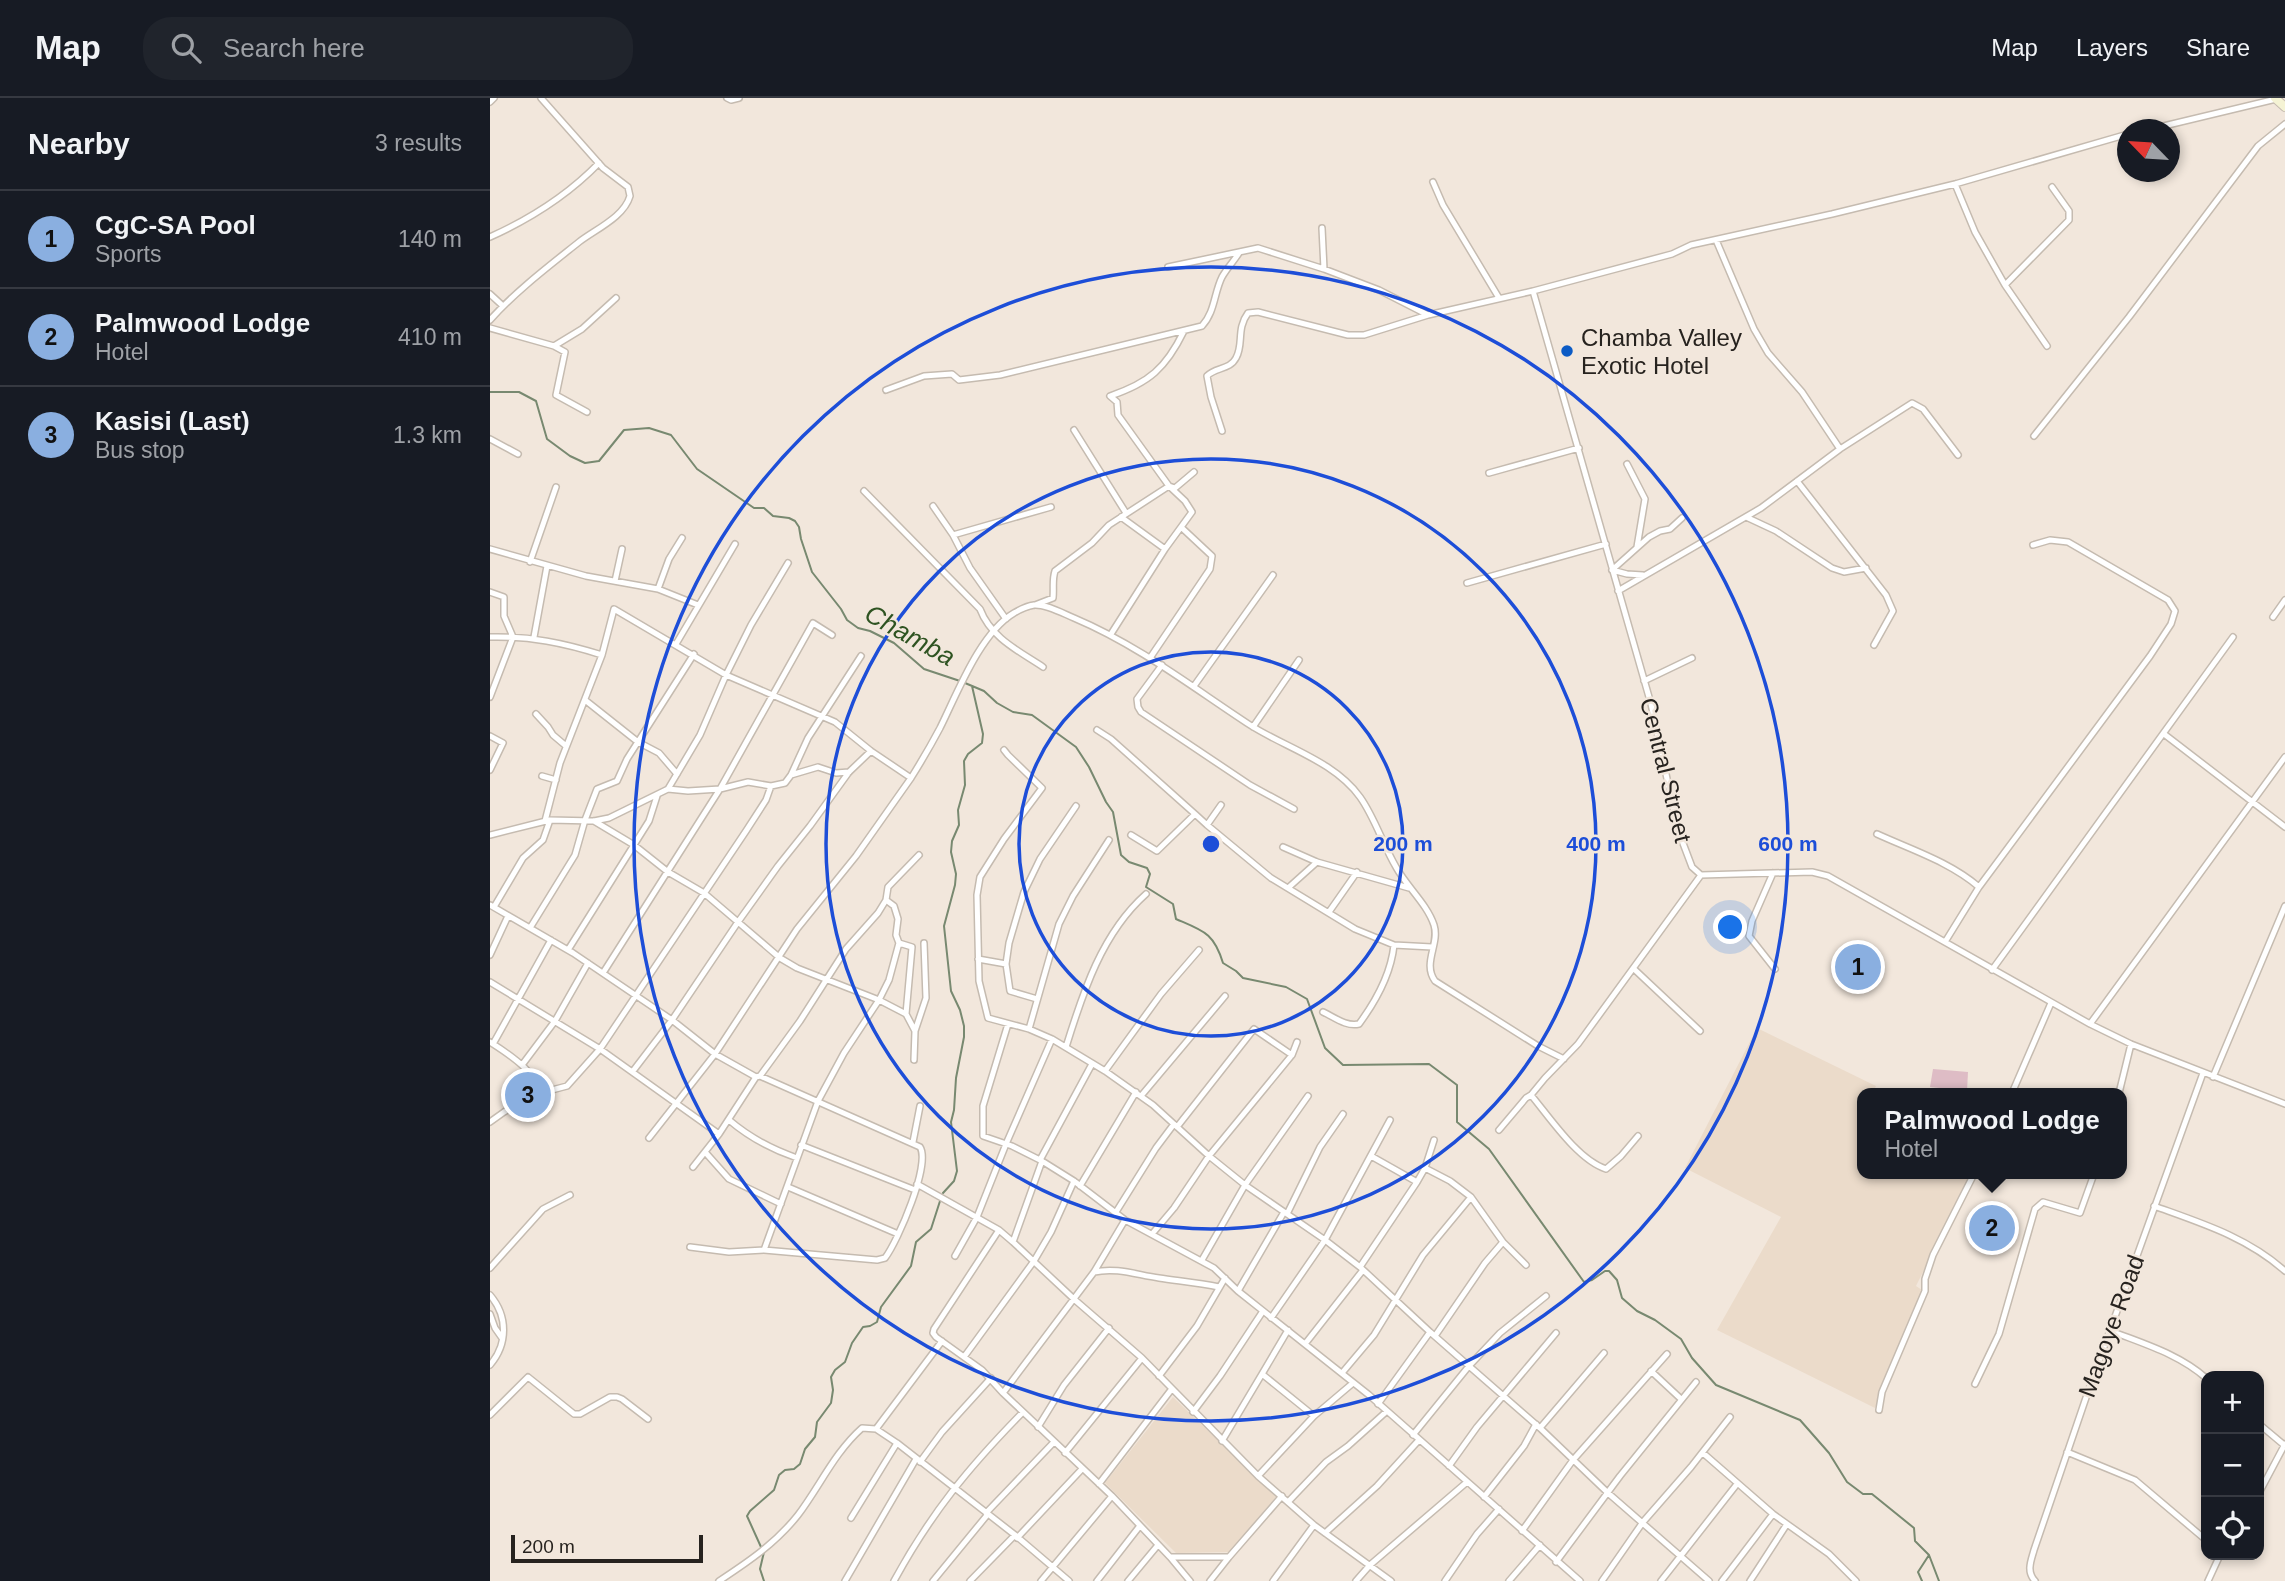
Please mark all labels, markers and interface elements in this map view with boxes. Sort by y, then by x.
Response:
search box [143,17,633,80]
text: Map [35,29,101,66]
icon: search [167,29,205,67]
text: Search here [223,33,365,63]
text: Map [1991,34,2038,61]
text: Layers [2076,34,2148,61]
text: Share [2186,34,2250,61]
north arrow [2117,119,2180,182]
text: Nearby [28,127,130,160]
text: 3 results [375,130,462,156]
text: CgC-SA Pool [95,210,256,240]
text: 1 [45,226,57,252]
text: 140 m [398,226,462,252]
text: Sports [95,241,161,267]
text: Palmwood Lodge [95,308,310,338]
text: 2 [45,324,57,350]
text: 410 m [398,324,462,350]
place label: Chamba Valley Exotic Hotel [1581,324,1742,379]
text: Hotel [95,339,149,365]
marker: Chamba Valley Exotic Hotel [1559,343,1575,359]
text: Kasisi (Last) [95,406,250,436]
text: 3 [45,422,57,448]
text: 1.3 km [393,422,462,448]
text: Bus stop [95,437,185,463]
water label: Chamba [860,598,960,672]
street label: Central Street [1635,695,1697,845]
centre of rings [1199,832,1223,856]
text: 200 m [1373,832,1433,855]
text: 400 m [1566,832,1626,855]
text: 600 m [1758,832,1818,855]
your location [1713,910,1747,944]
pin: 1 [1835,941,1881,993]
pin: 3 [505,1069,551,1121]
popup [1857,1088,2127,1179]
text: Palmwood Lodge [1884,1105,2100,1135]
text: Hotel [1884,1136,1938,1162]
pin: 2 [1969,1202,2015,1254]
street label: Magoye Road [2073,1251,2149,1401]
map controls [2201,1371,2264,1560]
button: + [2201,1371,2264,1434]
button: − [2201,1434,2264,1497]
button: locate [2201,1497,2264,1560]
scale bar [511,1532,704,1564]
text: 200 m [522,1536,575,1557]

